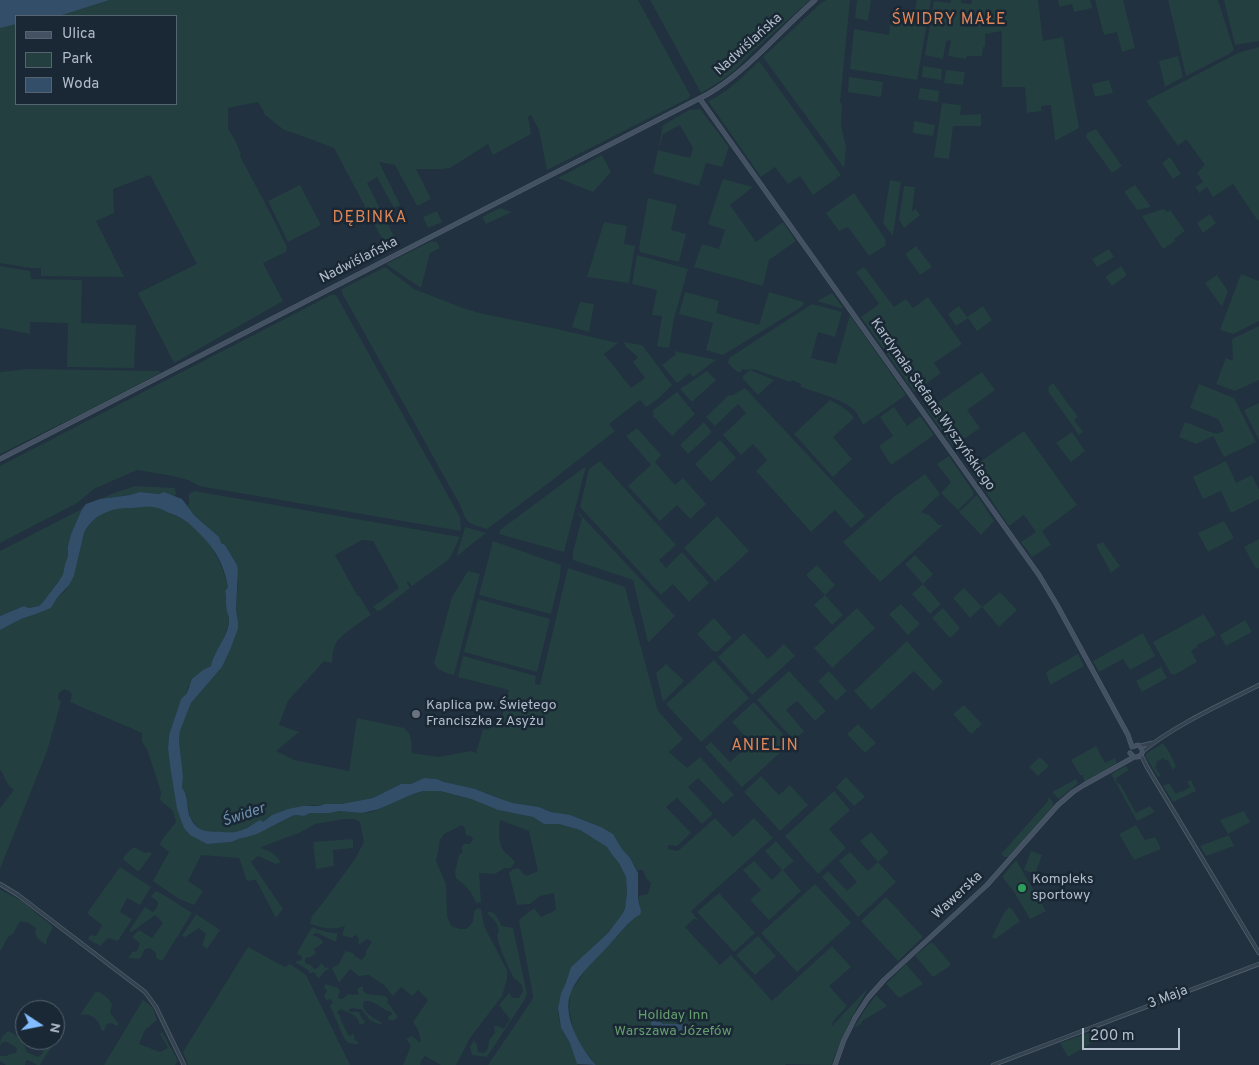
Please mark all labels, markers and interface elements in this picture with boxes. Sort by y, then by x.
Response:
street label: Nadwiślańska [712,10,786,80]
district label: ŚWIDRY MAŁE [890,11,1008,31]
legend [15,15,178,105]
text: Ulica [62,25,95,44]
text: Park [62,50,93,69]
text: Woda [62,75,99,94]
district label: DĘBINKA [332,209,408,229]
street label: Nadwiślańska [317,234,401,288]
street label: Kardynała Stefana Wyszyńskiego [866,316,998,494]
place label: Kaplica pw. Świętego Franciszka z Asyżu [426,698,556,730]
marker: Kaplica pw. Świętego Franciszka z Asyżu [410,708,422,720]
district label: ANIELIN [730,737,800,757]
water label: Świder [220,800,268,832]
street label: Wawerska [929,869,987,923]
place label: Kompleks sportowy [1032,872,1094,904]
marker: Kompleks sportowy [1016,882,1028,894]
street label: 3 Maja [1146,983,1190,1013]
north arrow [15,1000,65,1050]
park label: Holiday Inn Warszawa Józefów [614,1008,732,1040]
scale bar [1084,1018,1182,1050]
text: N [45,1021,64,1034]
text: 200 m [1090,1027,1135,1046]

